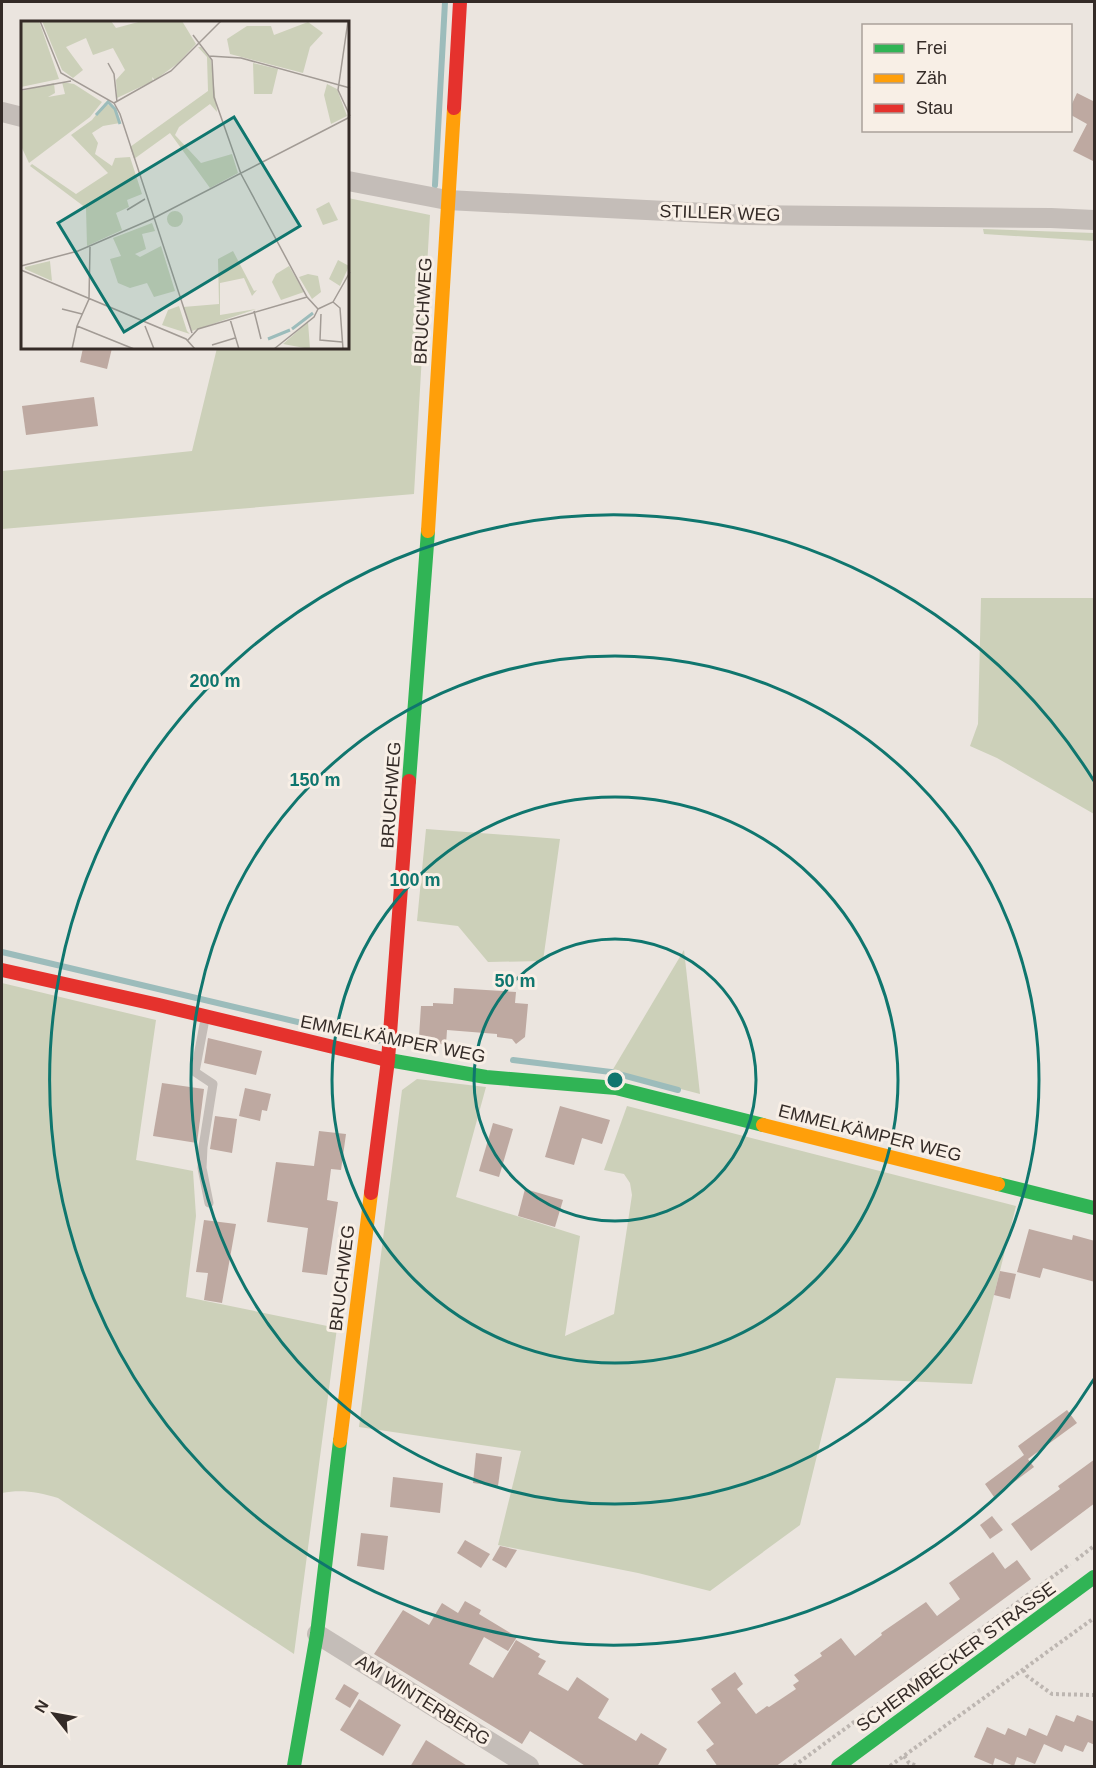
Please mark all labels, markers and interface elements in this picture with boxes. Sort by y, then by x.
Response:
inset map [21,21,350,350]
legend [862,24,1072,132]
text: Frei [916,38,947,58]
text: Zäh [916,68,947,88]
text: Stau [916,98,953,118]
street label: STILLER WEG [659,201,781,225]
street label: BRUCHWEG [410,257,436,365]
text: 200 m [189,671,241,691]
street label: BRUCHWEG [377,741,405,849]
text: 150 m [289,770,341,790]
text: 100 m [389,870,441,890]
text: 50 m [494,971,536,991]
street label: EMMELKÄMPER WEG [299,1011,487,1067]
centre of rings [605,1070,625,1090]
street label: EMMELKÄMPER WEG [776,1101,964,1165]
street label: BRUCHWEG [326,1224,358,1332]
street label: SCHERMBECKER STRASSE [853,1578,1059,1736]
street label: AM WINTERBERG [352,1651,494,1749]
north arrow [24,1684,84,1744]
text: N [31,1697,52,1716]

